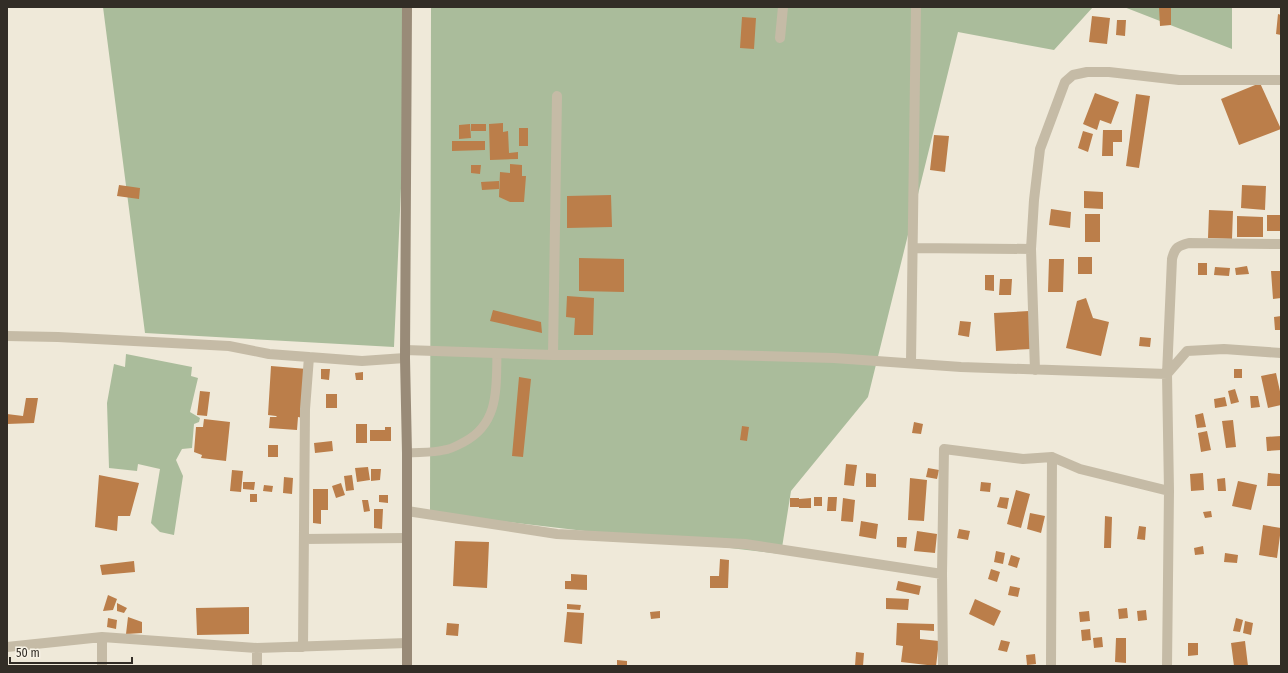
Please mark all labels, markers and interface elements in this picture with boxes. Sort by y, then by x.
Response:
scale bar [10,639,132,665]
text: 50 m [16,646,40,660]

